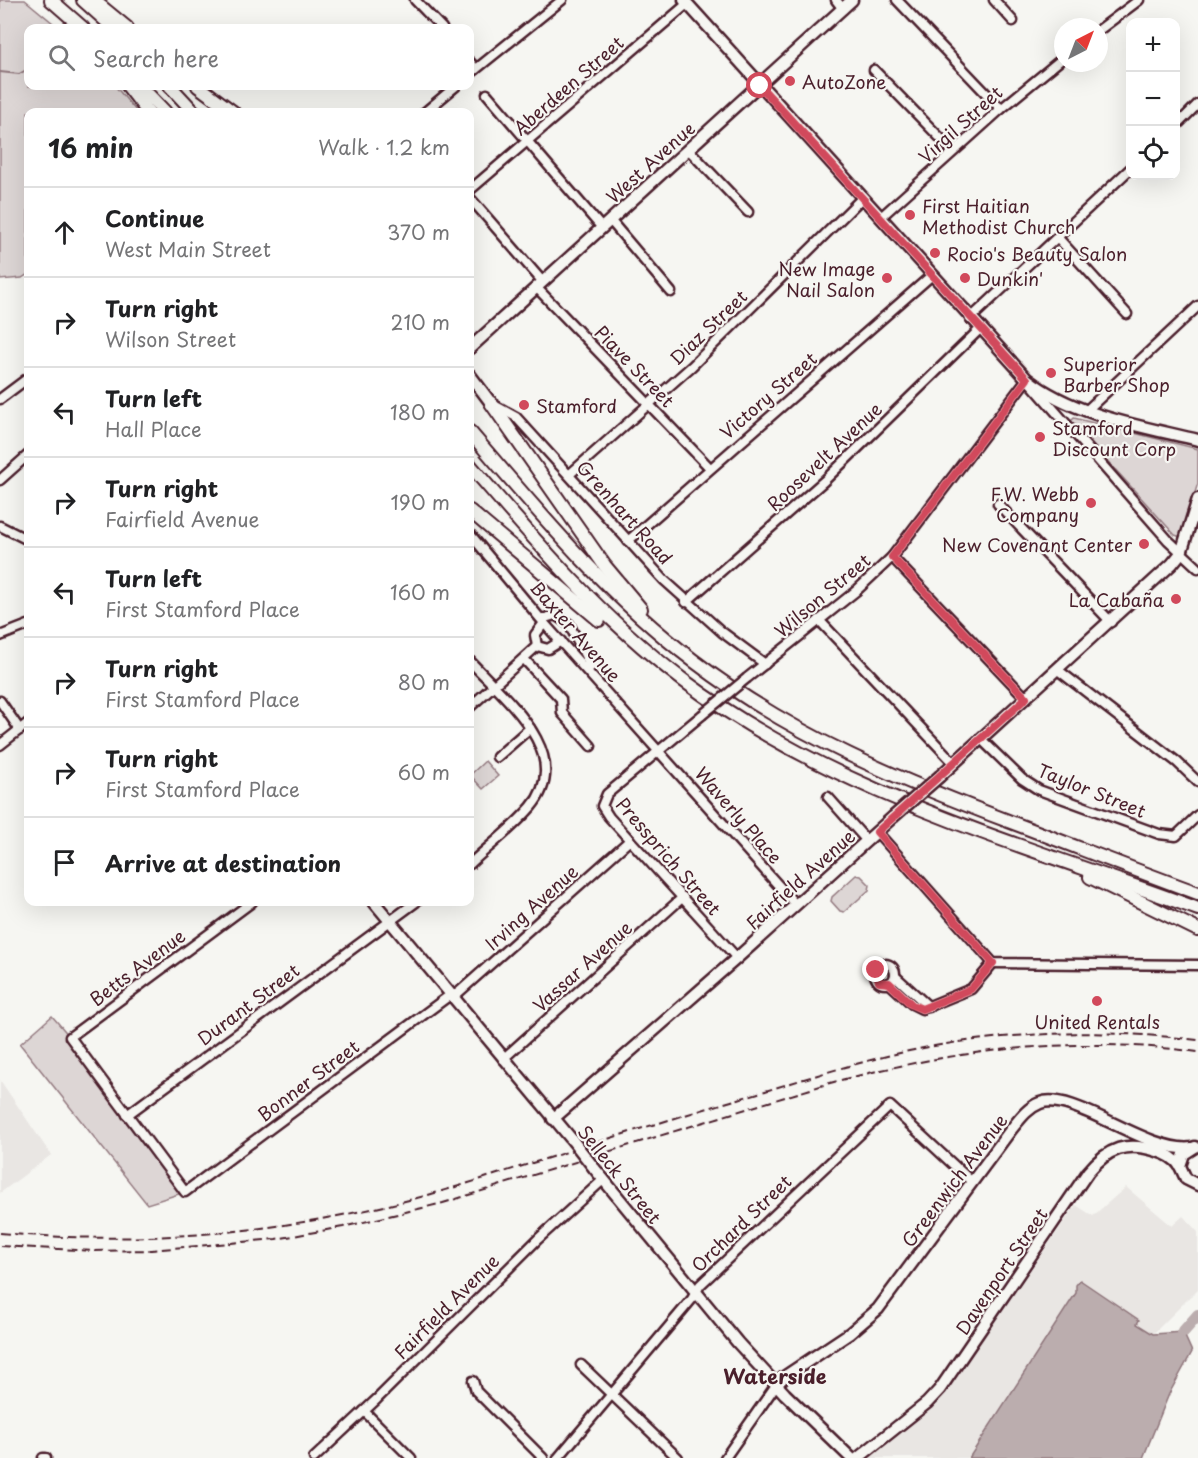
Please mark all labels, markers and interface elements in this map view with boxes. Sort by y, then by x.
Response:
north arrow [1054,18,1108,72]
map controls [1126,18,1180,180]
button: + [1126,18,1180,72]
search box [24,24,474,90]
street label: Aberdeen Street [507,29,629,141]
icon: search [45,41,78,74]
text: Search here [93,41,219,74]
place label: AutoZone [802,68,886,95]
route start [746,72,772,98]
button: − [1126,72,1180,126]
marker: AutoZone [783,74,797,88]
street label: Virgil Street [912,79,1008,169]
street label: West Avenue [600,115,700,209]
button: locate [1126,126,1180,180]
text: 16 min [48,128,134,167]
text: Walk · 1.2 km [318,132,450,162]
place label: First Haitian Methodist Church [922,192,1075,240]
text: Continue [105,201,204,234]
marker: First Haitian Methodist Church [903,208,917,222]
icon: ahead [48,216,81,249]
text: 370 m [387,217,450,247]
text: West Main Street [105,234,271,264]
place label: Rocio's Beauty Salon [947,240,1127,267]
marker: Rocio's Beauty Salon [928,246,942,260]
place label: New Image Nail Salon [778,255,875,303]
place label: Dunkin' [977,265,1043,292]
marker: New Image Nail Salon [880,271,894,285]
marker: Dunkin' [958,271,972,285]
street label: Diaz Street [663,283,753,371]
text: Turn right [105,291,218,324]
icon: right [48,306,81,339]
text: 210 m [391,307,450,337]
street label: Piave Street [589,319,681,413]
text: Wilson Street [105,324,236,354]
street label: Victory Street [713,345,823,445]
place label: Superior Barber Shop [1063,350,1170,398]
marker: Superior Barber Shop [1044,366,1058,380]
text: Turn left [105,381,202,414]
place label: Stamford [536,392,617,419]
street label: Roosevelt Avenue [760,395,888,517]
icon: left [48,396,81,429]
text: 180 m [390,397,450,427]
marker: Stamford [517,398,531,412]
text: Hall Place [105,414,202,444]
place label: Stamford Discount Corp [1052,414,1176,462]
marker: Stamford Discount Corp [1033,430,1047,444]
street label: Grenhart Road [571,454,679,570]
text: Turn right [105,471,218,504]
place label: F.W. Webb Company [990,480,1079,528]
icon: right [48,486,81,519]
text: 190 m [391,487,450,517]
marker: F.W. Webb Company [1084,496,1098,510]
text: Fairfield Avenue [105,504,259,534]
place label: New Covenant Center [942,531,1133,558]
marker: New Covenant Center [1137,537,1151,551]
street label: Wilson Street [768,547,876,643]
text: Turn left [105,561,202,594]
street label: Baxter Avenue [524,574,628,688]
icon: left [48,576,81,609]
text: 160 m [390,577,450,607]
place label: La Cabaña [1069,586,1165,613]
marker: La Cabaña [1169,592,1183,606]
text: First Stamford Place [105,594,300,624]
text: Turn right [105,651,218,684]
icon: right [48,666,81,699]
text: 80 m [398,667,450,697]
text: First Stamford Place [105,684,300,714]
text: Turn right [105,741,218,774]
icon: right [48,756,81,789]
street label: Taylor Street [1034,756,1150,824]
text: 60 m [398,757,450,787]
street label: Waverly Place [689,761,789,869]
text: First Stamford Place [105,774,300,804]
street label: Pressprich Street [610,791,728,921]
street label: Fairfield Avenue [739,822,861,936]
icon: arrive [48,846,81,879]
text: Arrive at destination [105,846,341,879]
street label: Irving Avenue [478,858,584,956]
street label: Vassar Avenue [527,914,638,1018]
street label: Betts Avenue [84,922,191,1012]
route end [862,956,888,982]
street label: Durant Street [191,957,305,1051]
marker: United Rentals [1090,994,1104,1008]
place label: United Rentals [1034,1008,1160,1035]
street label: Bonner Street [251,1033,365,1127]
street label: Greenwich Avenue [895,1108,1013,1252]
street label: Selleck Street [572,1119,668,1229]
street label: Orchard Street [685,1168,797,1278]
street label: Davenport Street [948,1202,1054,1340]
street label: Fairfield Avenue [387,1247,505,1365]
district label: Waterside [723,1361,827,1391]

